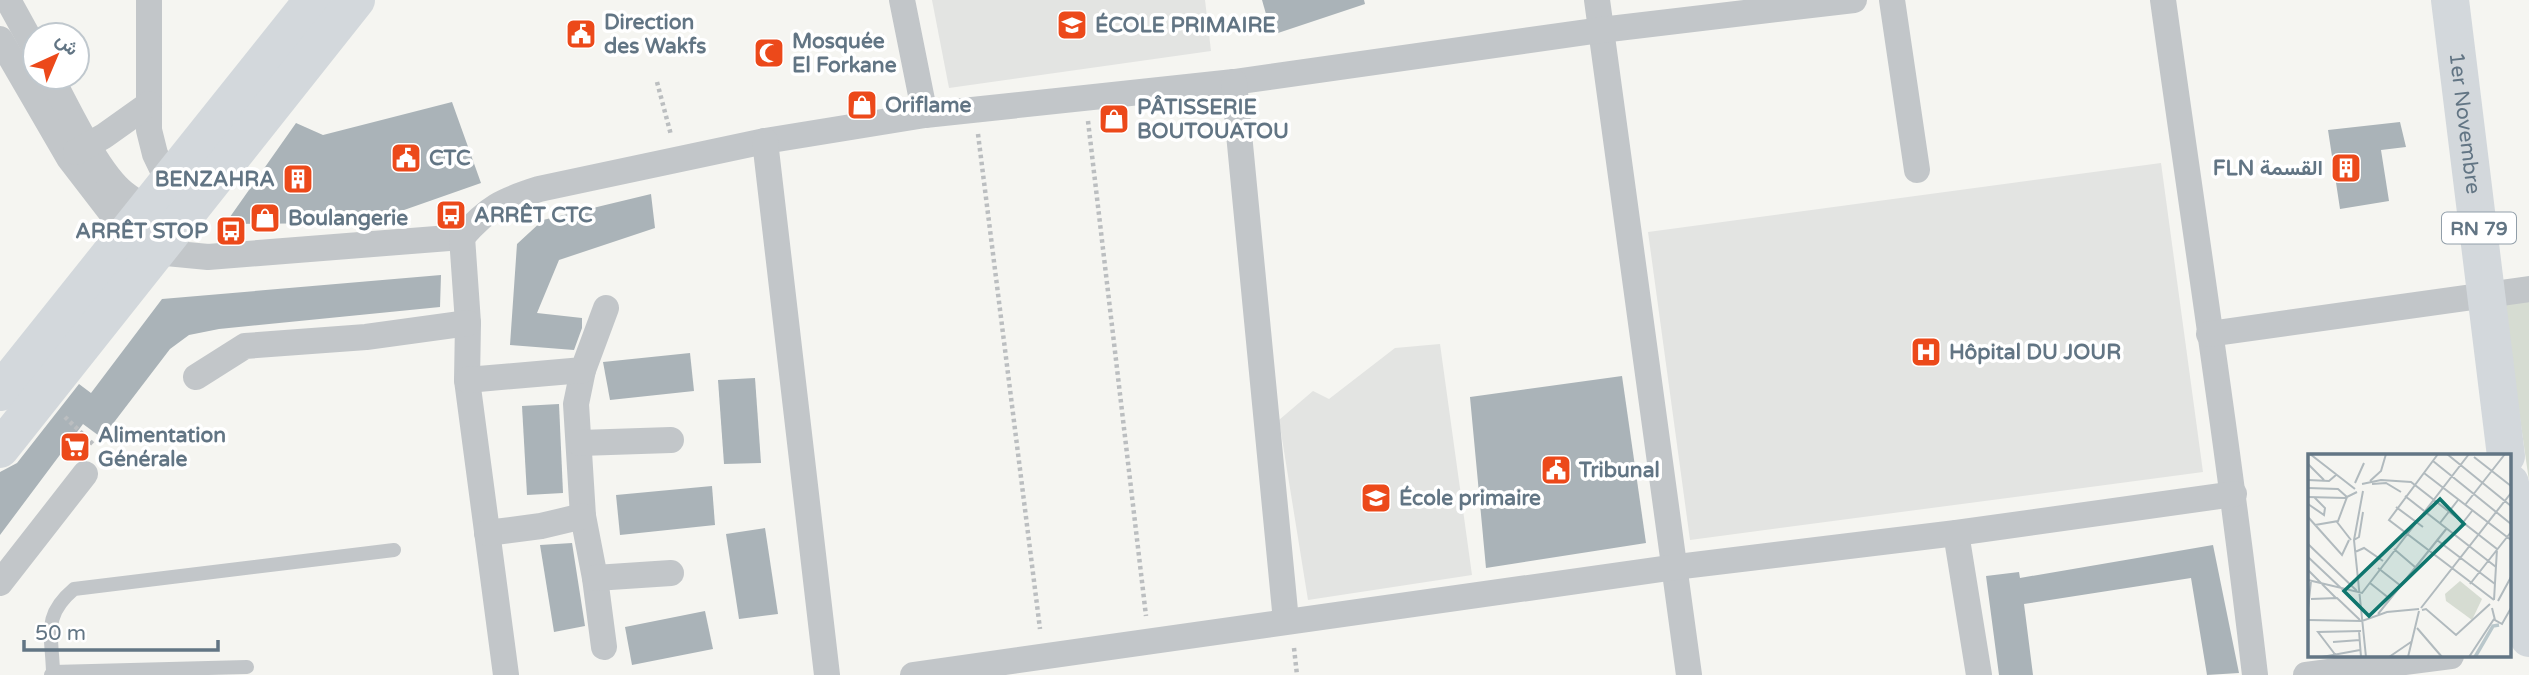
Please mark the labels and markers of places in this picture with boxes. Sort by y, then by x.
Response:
school or university icon: ÉCOLE PRIMAIRE [1055,8,1089,42]
place label: Direction des Wakfs [604,10,706,59]
place label: ÉCOLE PRIMAIRE [1095,12,1276,38]
public building icon: Direction des Wakfs [564,17,598,51]
place label: Mosquée El Forkane [792,29,897,78]
mosque icon: Mosquée El Forkane [752,36,786,70]
shop icon: Oriflame [845,88,879,122]
place label: Oriflame [885,93,972,118]
place label: PÂTISSERIE BOUTOUATOU [1137,95,1289,144]
shop icon: PÂTISSERIE BOUTOUATOU [1097,102,1131,136]
public building icon: CTC [389,141,423,175]
place label: CTC [429,146,471,171]
building icon: FLN القسمة [2329,151,2363,185]
place label: FLN القسمة [2213,156,2323,181]
building icon: BENZAHRA [281,162,315,196]
place label: BENZAHRA [155,167,275,192]
bus stop icon: ARRÊT CTC [434,198,468,232]
shop icon: Boulangerie [248,201,282,235]
place label: ARRÊT CTC [474,203,593,228]
place label: Boulangerie [288,206,408,231]
bus stop icon: ARRÊT STOP [214,214,248,248]
place label: ARRÊT STOP [75,219,208,244]
hospital icon: Hôpital DU JOUR [1909,335,1943,369]
place label: Hôpital DU JOUR [1949,340,2121,365]
place label: Alimentation Générale [98,423,226,472]
supermarket icon: Alimentation Générale [58,430,92,464]
public building icon: Tribunal [1539,453,1573,487]
place label: Tribunal [1578,458,1660,483]
school or university icon: École primaire [1359,481,1393,515]
place label: École primaire [1399,485,1541,511]

